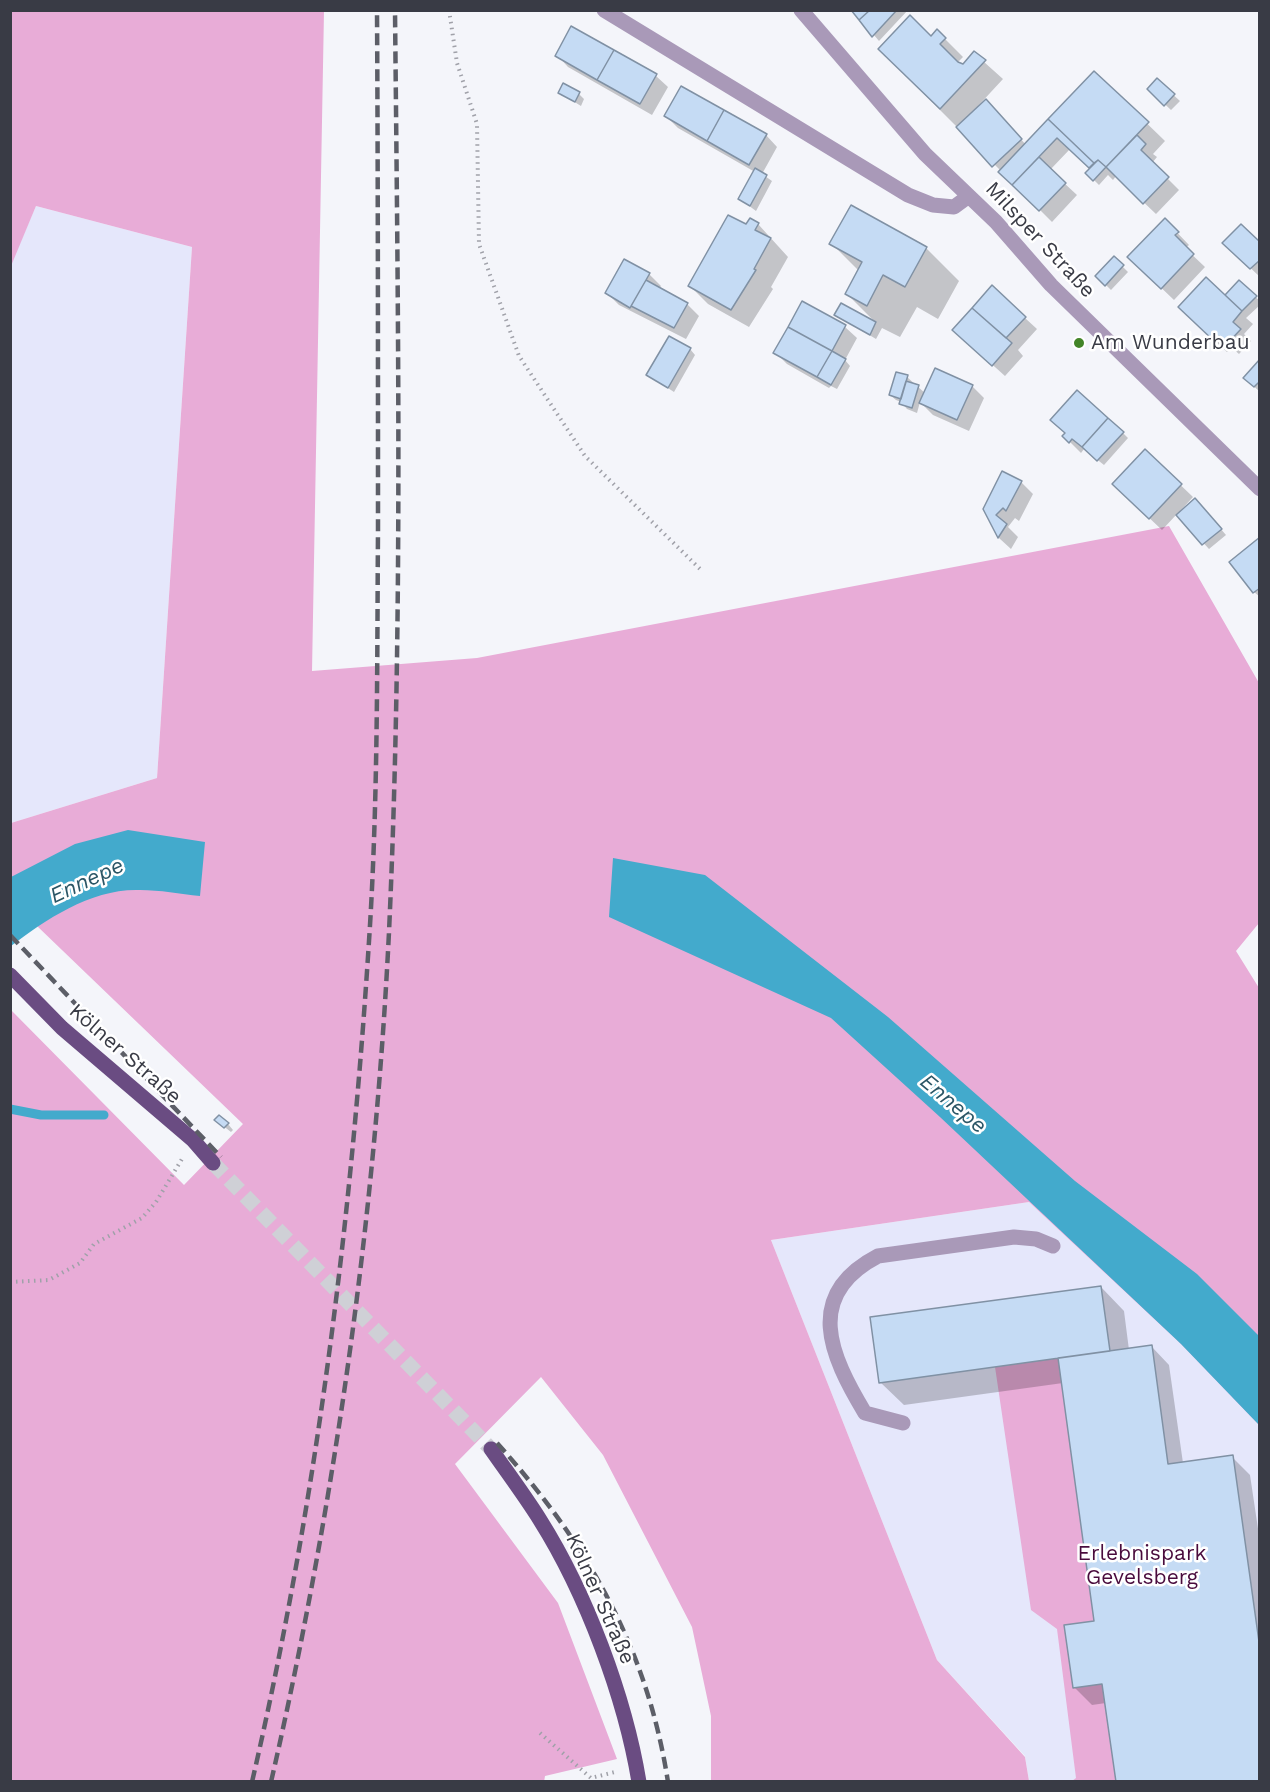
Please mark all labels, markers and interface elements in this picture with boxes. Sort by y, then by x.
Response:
street label: Milsper Straße [980,177,1100,303]
place label: Am Wunderbau [1091,330,1250,356]
marker: Am Wunderbau [1072,336,1086,350]
water label: Ennepe [46,852,128,910]
street label: Kölner Straße [64,998,186,1110]
water label: Ennepe [914,1069,992,1139]
street label: Kölner Straße [560,1530,640,1668]
park label: Erlebnispark Gevelsberg [1078,1541,1206,1591]

